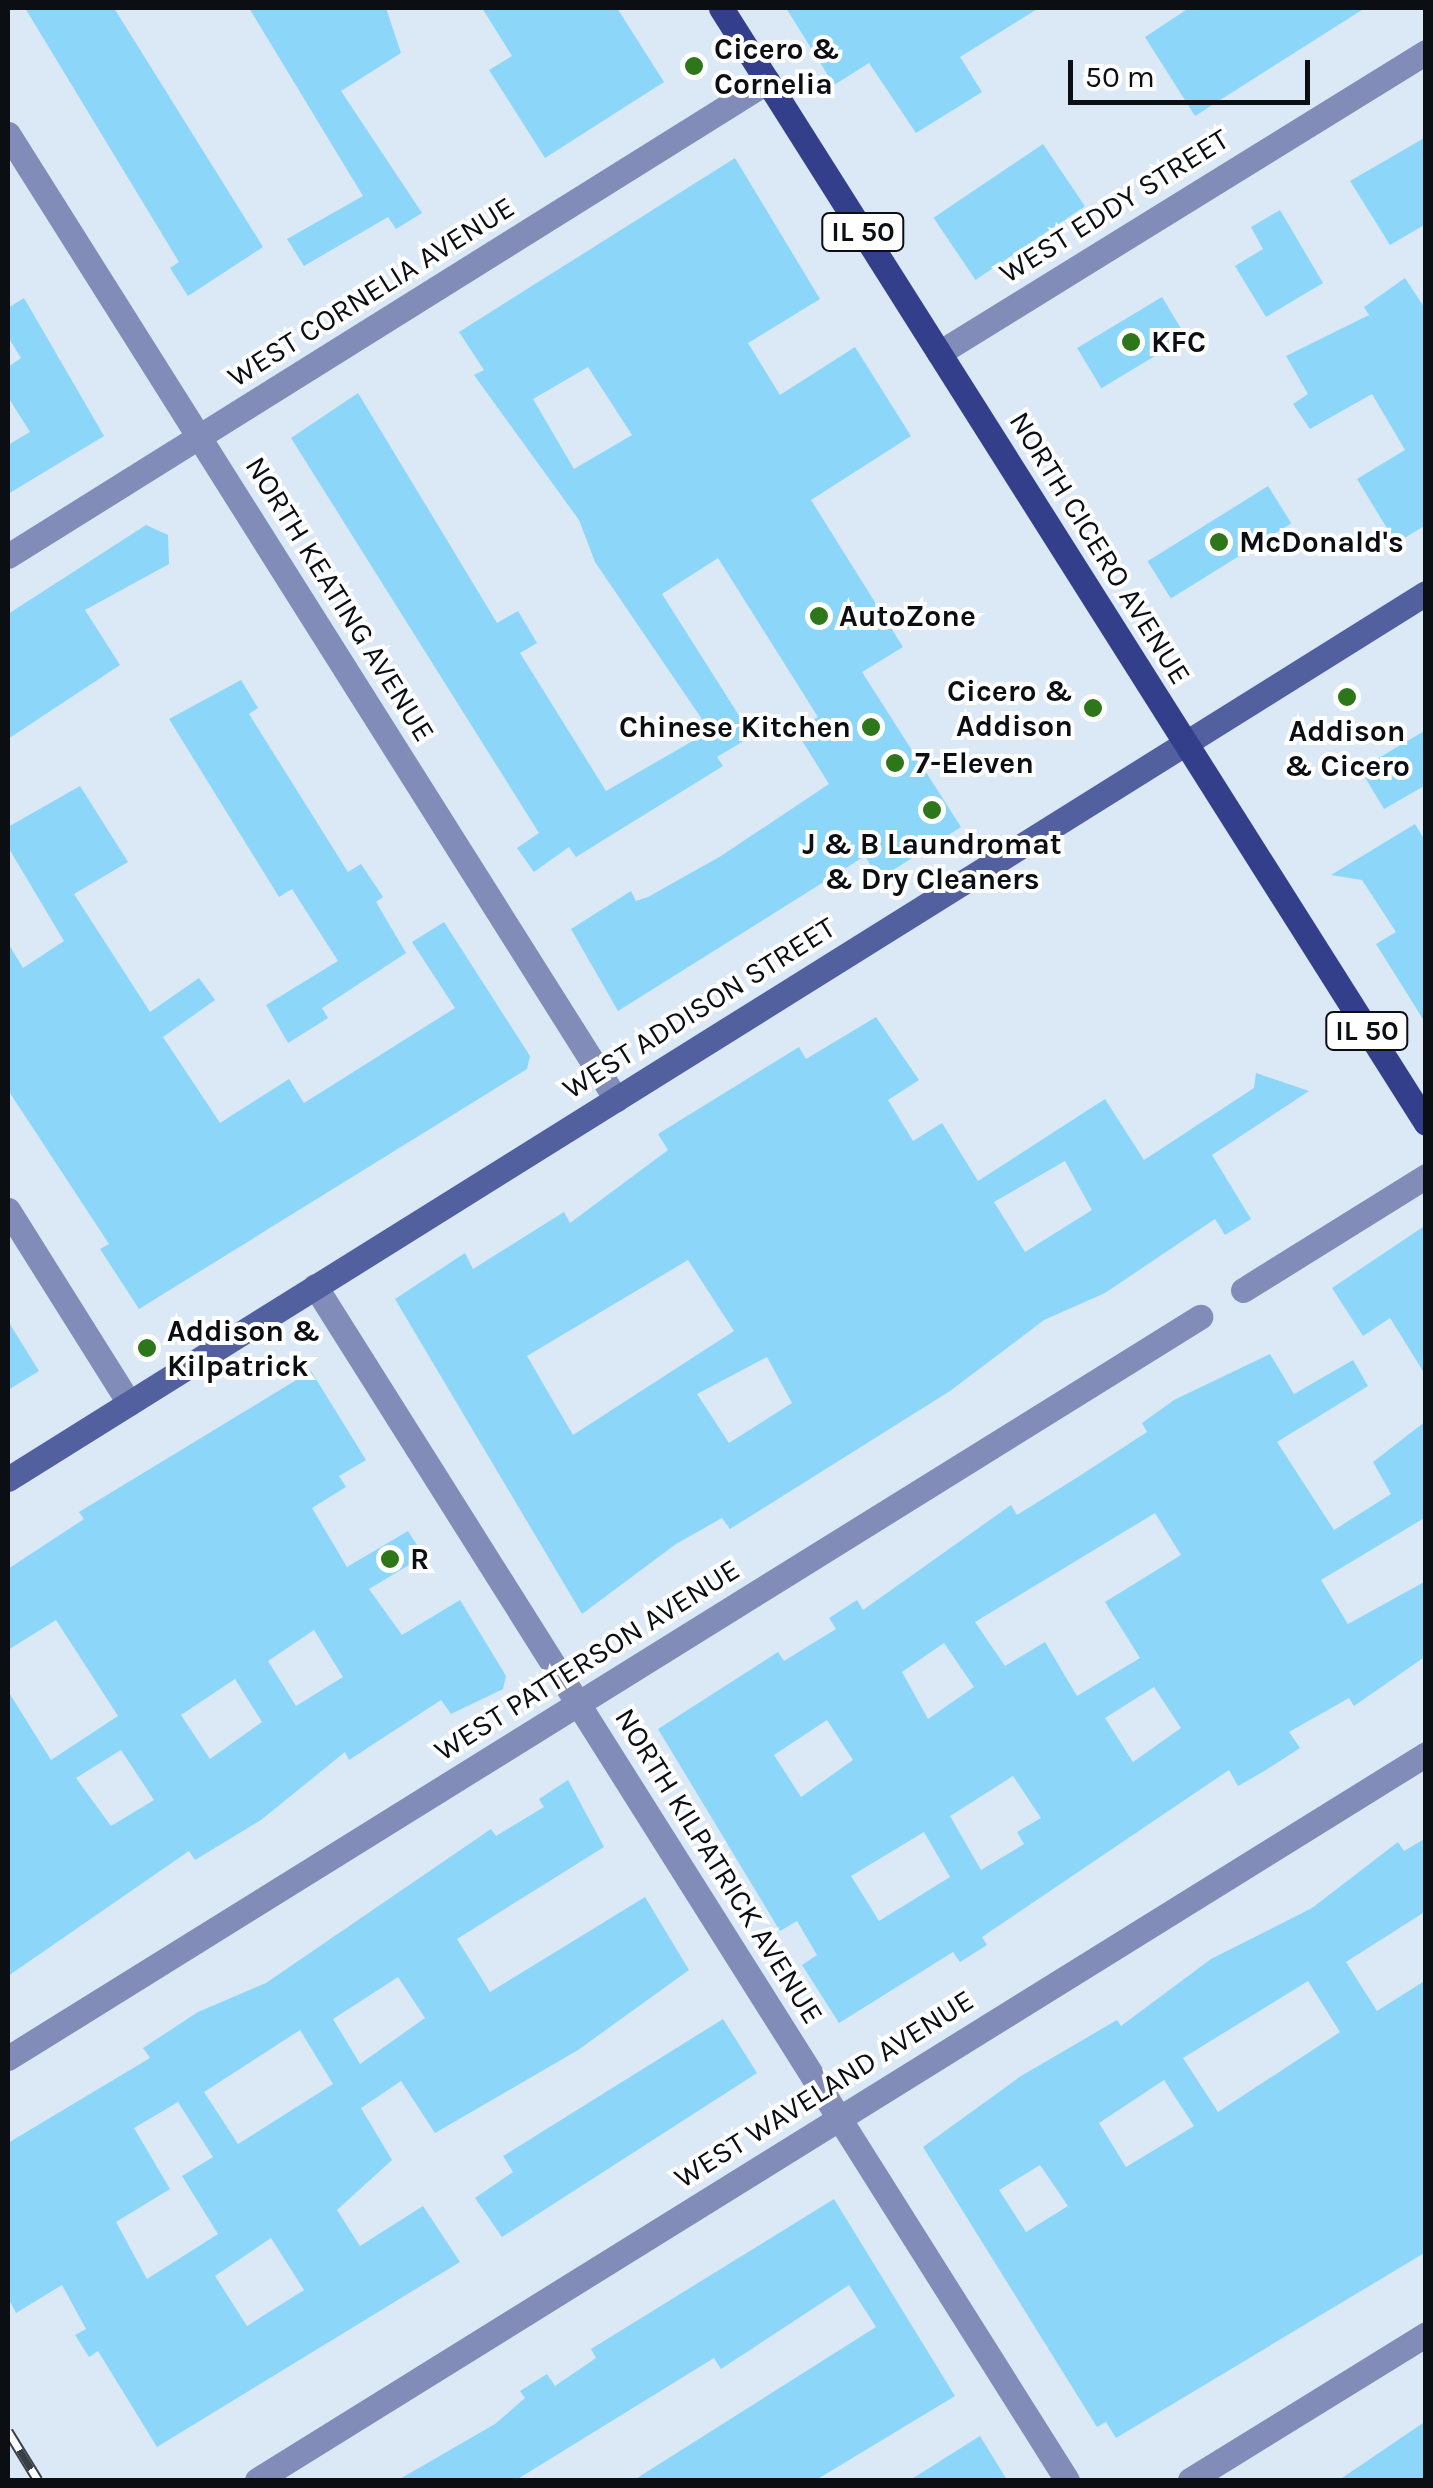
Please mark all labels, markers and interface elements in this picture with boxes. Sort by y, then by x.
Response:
place label: Cicero & Cornelia [714,31,840,102]
scale bar [1073,40,1316,102]
marker: Cicero & Cornelia [683,55,705,77]
text: 50 m [1085,59,1155,95]
street label: WEST EDDY STREET [993,121,1235,291]
street label: WEST CORNELIA AVENUE [221,189,521,395]
road number: IL 50 [820,209,906,255]
place label: KFC [1151,324,1206,360]
marker: KFC [1120,331,1142,353]
street label: NORTH CICERO AVENUE [1001,405,1199,691]
street label: NORTH KEATING AVENUE [238,450,442,748]
place label: McDonald's [1239,524,1404,560]
marker: McDonald's [1208,531,1230,553]
place label: AutoZone [839,598,976,634]
marker: AutoZone [808,605,830,627]
place label: Cicero & Addison [947,673,1073,744]
marker: Addison & Cicero [1336,686,1358,708]
marker: Cicero & Addison [1082,697,1104,719]
place label: Chinese Kitchen [619,709,851,745]
place label: Addison & Cicero [1284,713,1410,784]
marker: Chinese Kitchen [860,716,882,738]
place label: 7-Eleven [915,745,1034,781]
marker: 7-Eleven [884,752,906,774]
marker: J & B Laundromat & Dry Cleaners [921,799,943,821]
place label: J & B Laundromat & Dry Cleaners [802,826,1062,896]
street label: WEST ADDISON STREET [556,909,842,1107]
road number: IL 50 [1324,1008,1410,1054]
place label: Addison & Kilpatrick [167,1313,320,1384]
marker: Addison & Kilpatrick [136,1337,158,1359]
place label: R [410,1541,429,1577]
marker: R [379,1548,401,1570]
street label: WEST PATTERSON AVENUE [428,1551,746,1769]
street label: NORTH KILPATRICK AVENUE [607,1702,831,2030]
street label: WEST WAVELAND AVENUE [668,1982,980,2196]

